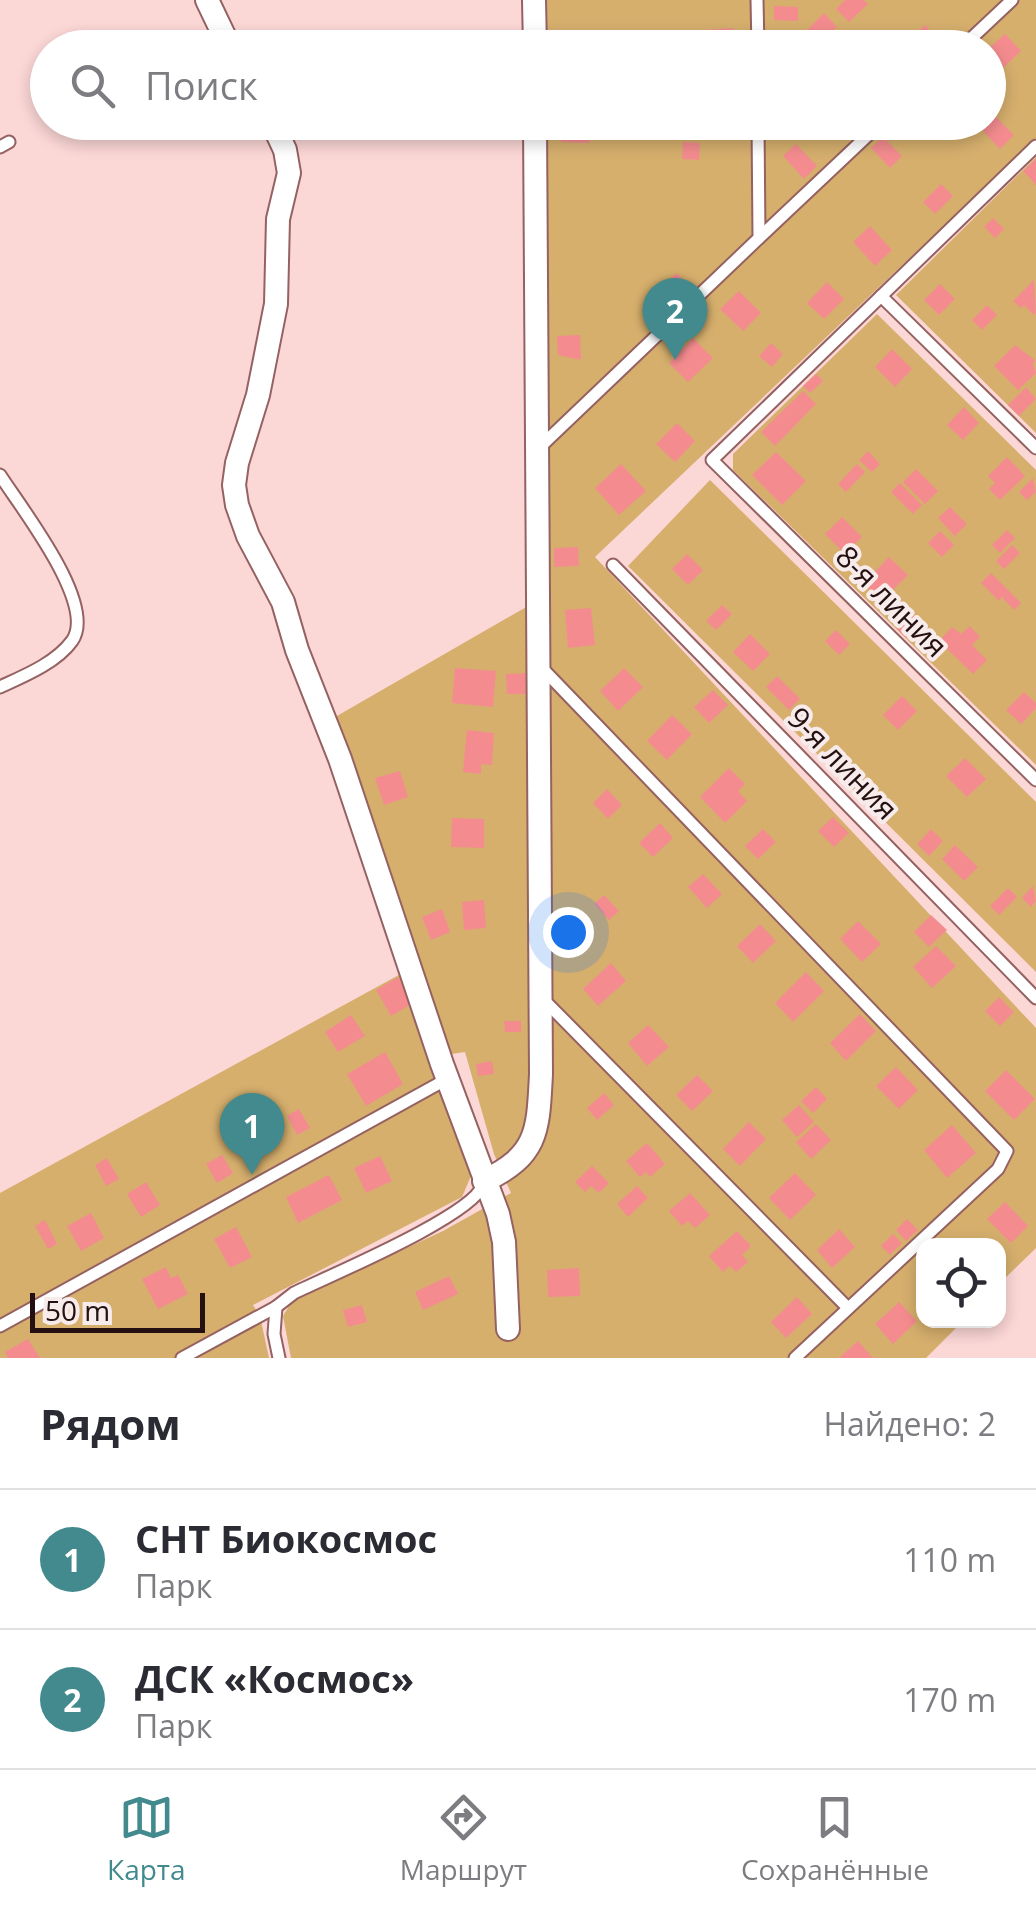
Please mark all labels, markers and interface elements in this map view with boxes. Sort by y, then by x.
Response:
search box [30,30,1006,140]
icon: search [65,58,120,113]
text: Поиск [145,59,258,111]
pin: 2 [642,278,708,360]
street label: 8-я линия [827,536,957,666]
street label: 9-я линия [779,698,907,828]
your location [543,907,594,958]
pin: 1 [220,1092,284,1175]
map controls [916,1238,1006,1328]
button: locate [916,1238,1006,1328]
scale bar [30,1288,205,1332]
text: 50 m [45,1291,110,1329]
text: Рядом [40,1395,181,1452]
text: Найдено: 2 [823,1402,996,1445]
text: СНТ Биокосмос [135,1512,437,1564]
text: 1 [63,1538,82,1581]
text: 110 m [903,1538,996,1581]
text: Парк [135,1564,212,1607]
text: ДСК «Космос» [135,1652,414,1704]
text: 2 [63,1678,82,1721]
text: 170 m [903,1678,996,1721]
text: Парк [135,1704,212,1747]
tab: Карта [107,1790,186,1888]
tab: Маршрут [400,1790,527,1888]
tab: Сохранённые [741,1790,929,1888]

